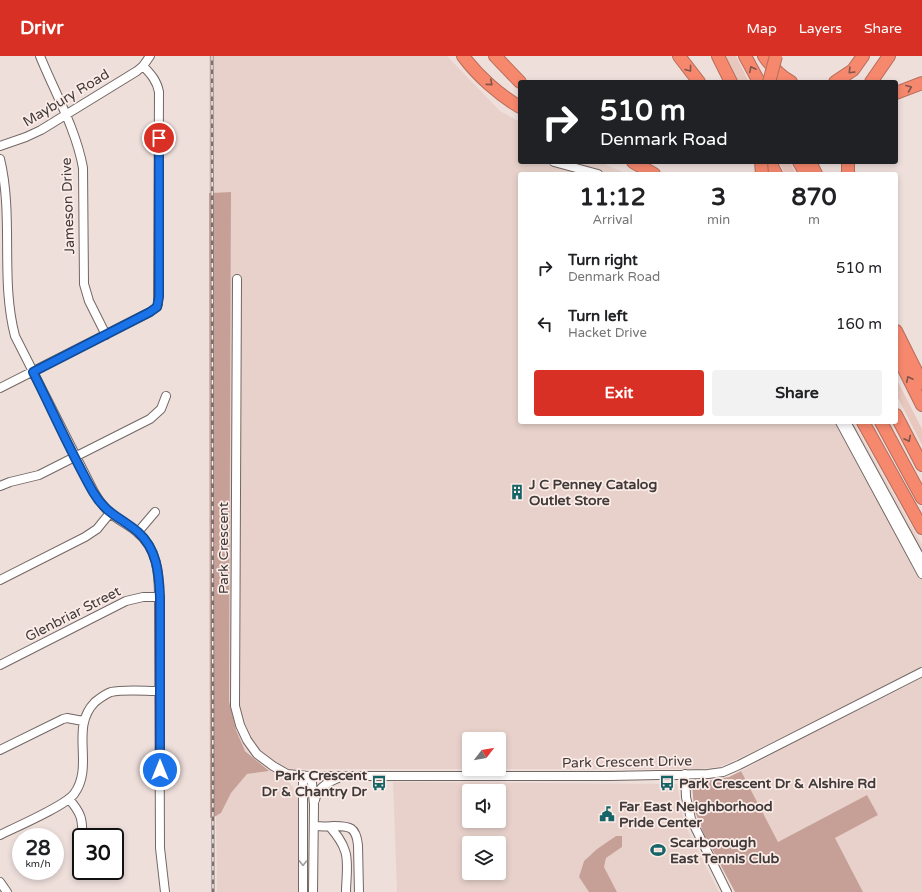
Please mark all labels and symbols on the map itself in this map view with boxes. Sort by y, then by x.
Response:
one-way arrow [684,65,692,72]
street label: Maybury Road [20,66,112,130]
one-way arrow [749,66,757,73]
one-way arrow [848,66,856,74]
one-way arrow [485,79,492,86]
one-way arrow [905,84,912,92]
pin [142,121,176,155]
street label: Jameson Drive [58,157,78,255]
one-way arrow [906,376,914,384]
one-way arrow [904,435,911,442]
place label: J C Penney Catalog Outlet Store [528,476,657,509]
building icon: J C Penney Catalog Outlet Store [508,483,526,501]
street label: Park Crescent [215,501,232,594]
street label: Glenbriar Street [22,582,124,645]
north arrow [462,732,506,776]
position arrow [139,749,181,791]
street label: Park Crescent Drive [562,752,692,772]
place label: Park Crescent Dr & Chantry Dr [262,767,368,800]
bus stop icon: Park Crescent Dr & Chantry Dr [370,774,388,792]
bus stop icon: Park Crescent Dr & Alshire Rd [658,774,676,792]
place label: Park Crescent Dr & Alshire Rd [679,775,876,792]
place label: Far East Neighborhood Pride Center [619,798,773,831]
public building icon: Far East Neighborhood Pride Center [598,805,616,823]
speed limit sign: 30 [72,828,124,880]
place label: Scarborough East Tennis Club [670,834,780,867]
sports icon: Scarborough East Tennis Club [649,841,667,859]
one-way arrow [299,860,308,866]

